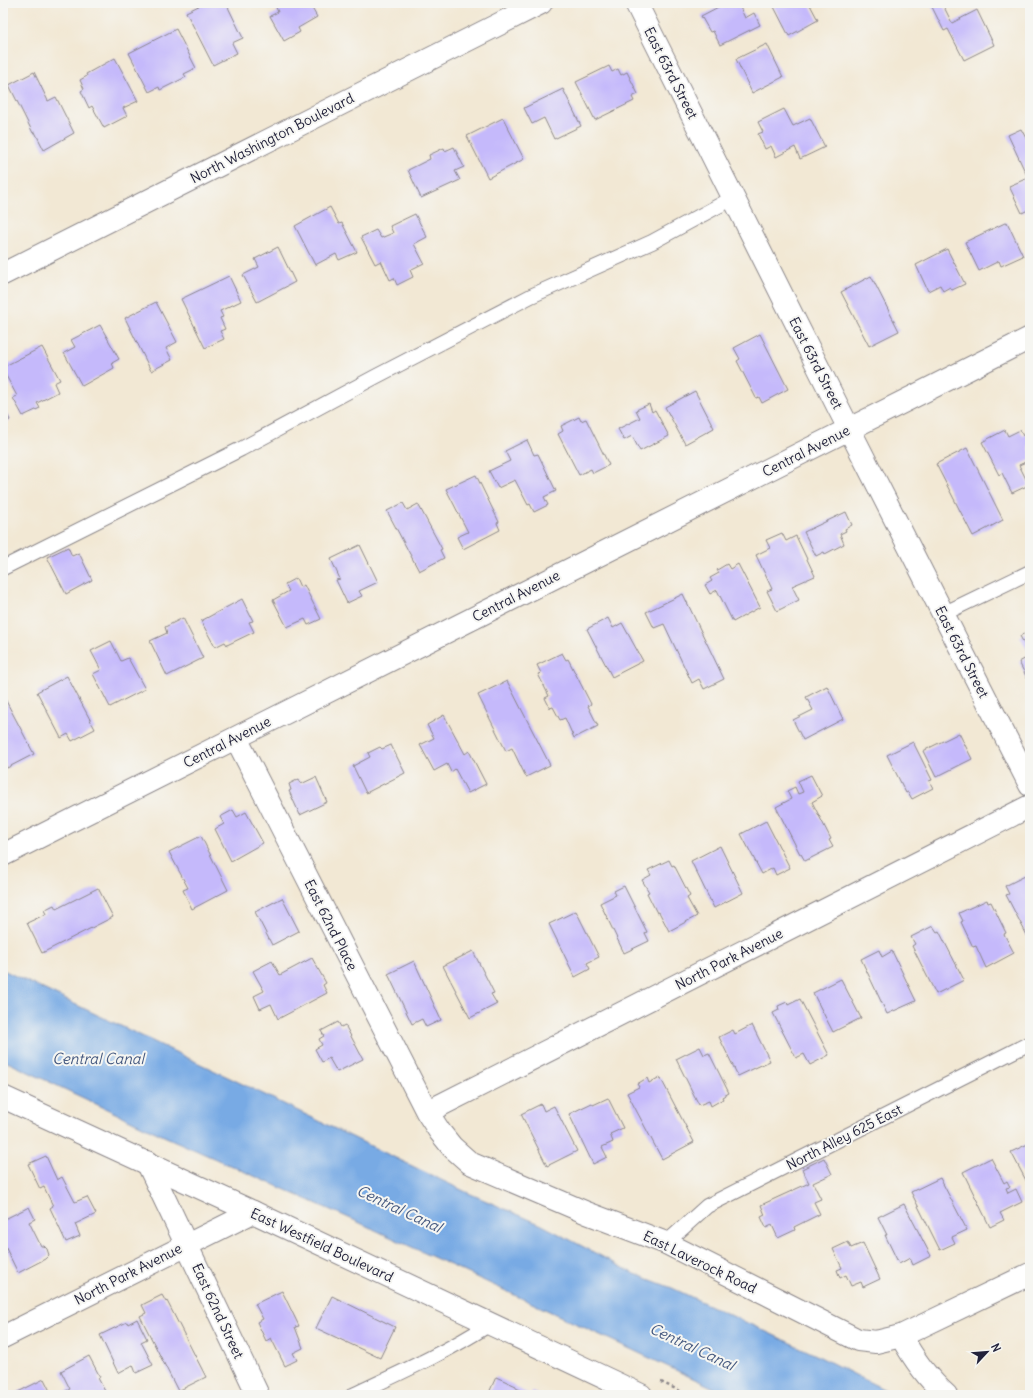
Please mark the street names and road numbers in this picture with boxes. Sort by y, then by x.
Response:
street label: East 63rd Street [640,24,702,122]
street label: North Washington Boulevard [187,89,357,187]
street label: East 63rd Street [785,314,847,412]
street label: Central Avenue [759,421,853,481]
street label: Central Avenue [469,566,563,626]
street label: East 63rd Street [931,603,993,701]
street label: Central Avenue [180,712,274,772]
street label: East 62nd Place [300,876,362,974]
street label: North Park Avenue [672,924,786,994]
street label: North Alley 625 East [783,1100,905,1174]
street label: East Westfield Boulevard [248,1204,396,1286]
street label: East Laverock Road [640,1227,760,1297]
street label: North Park Avenue [71,1239,185,1309]
street label: East 62nd Street [188,1260,248,1362]

